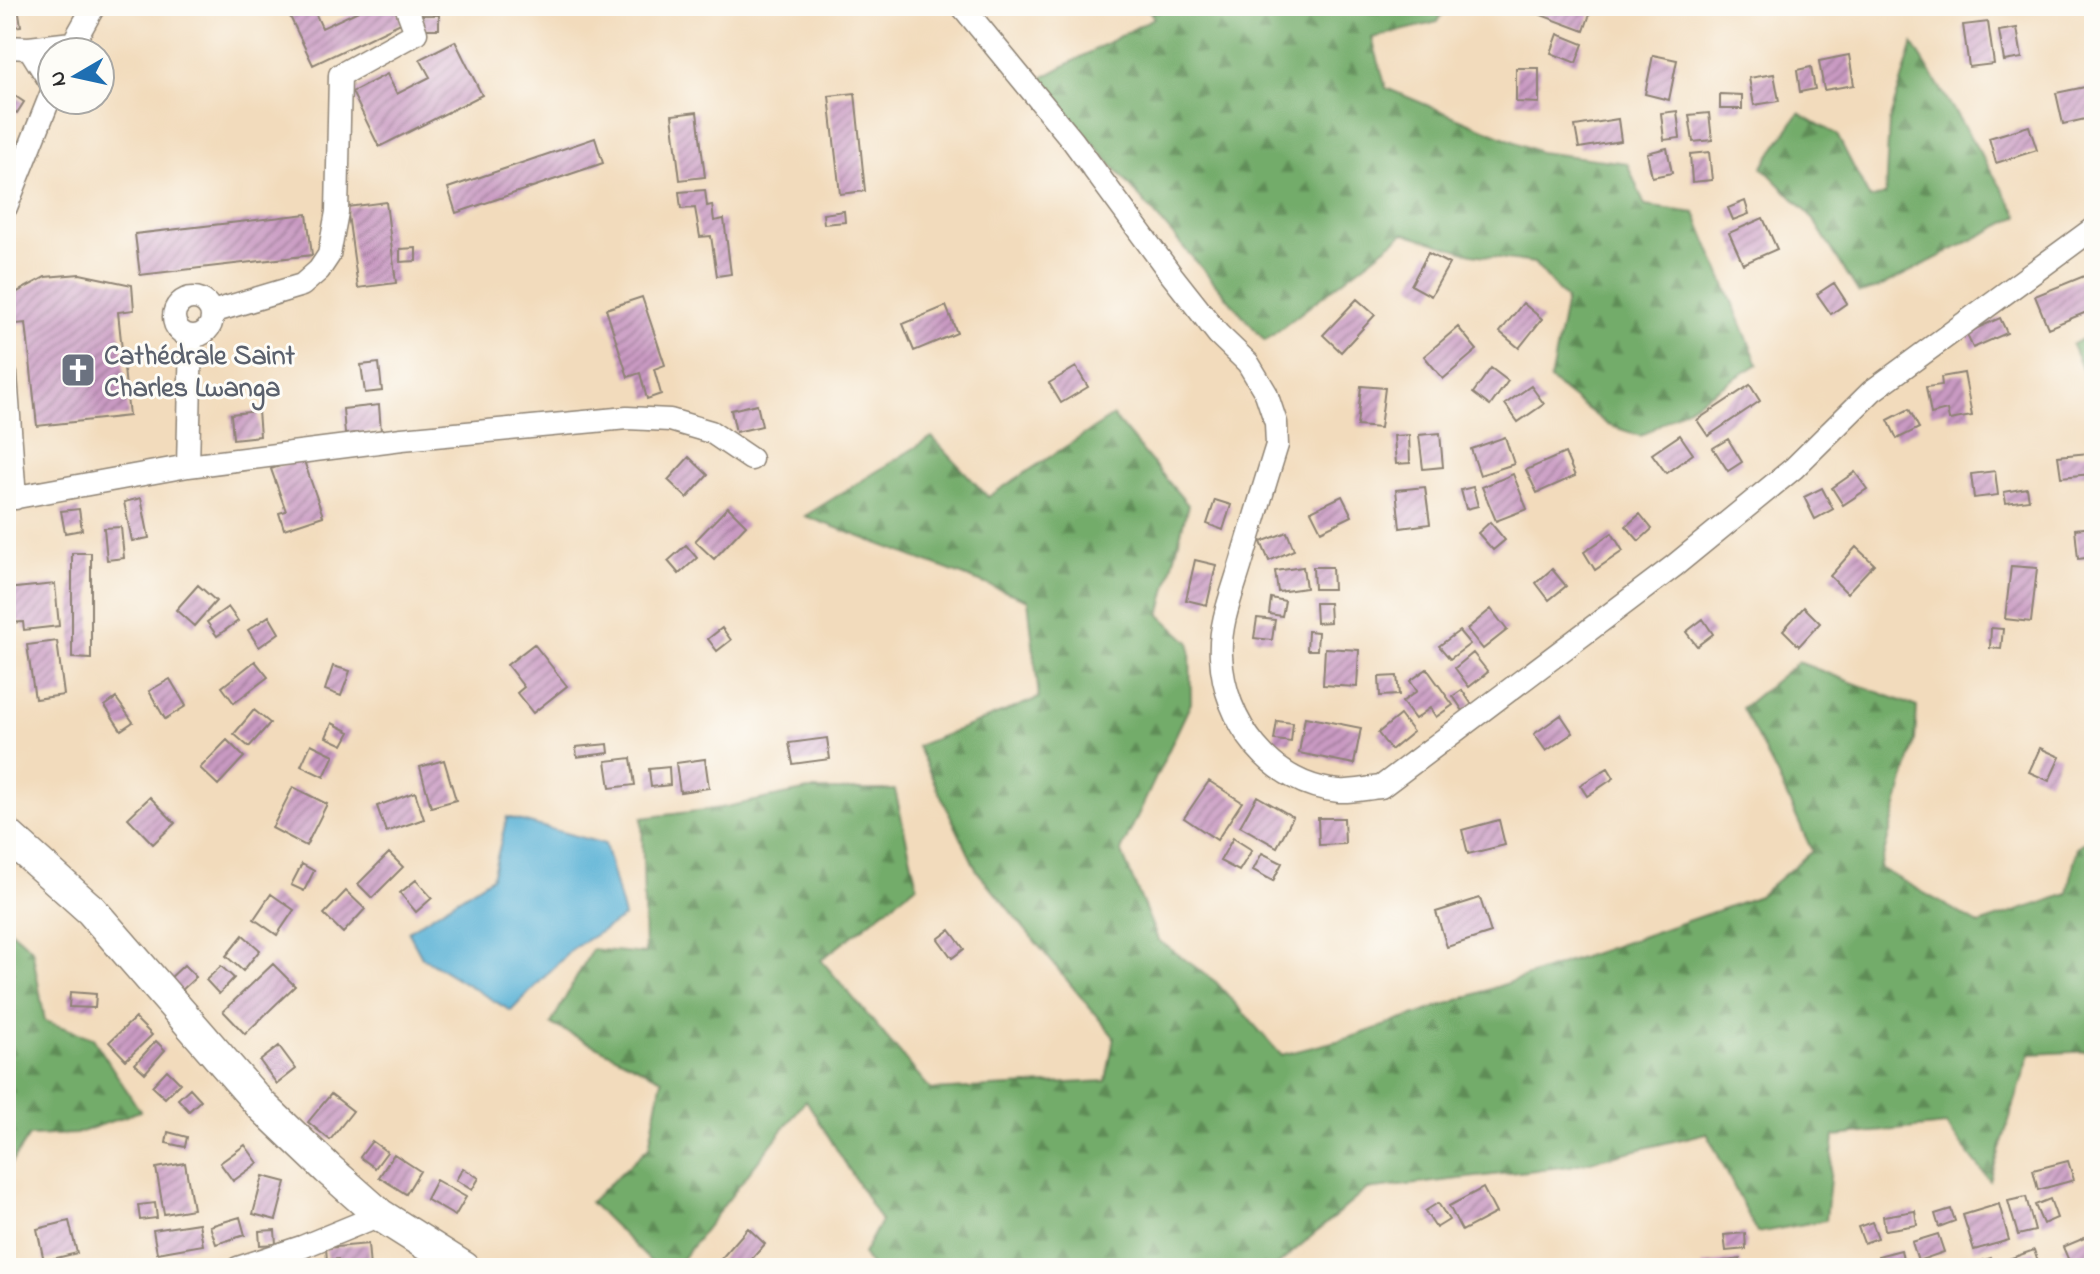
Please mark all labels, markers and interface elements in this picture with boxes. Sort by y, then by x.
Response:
north arrow [36,36,116,116]
text: N [42,69,76,89]
place label: Cathédrale Saint Charles Lwanga [104,337,295,411]
church icon: Cathédrale Saint Charles Lwanga [59,351,97,389]

